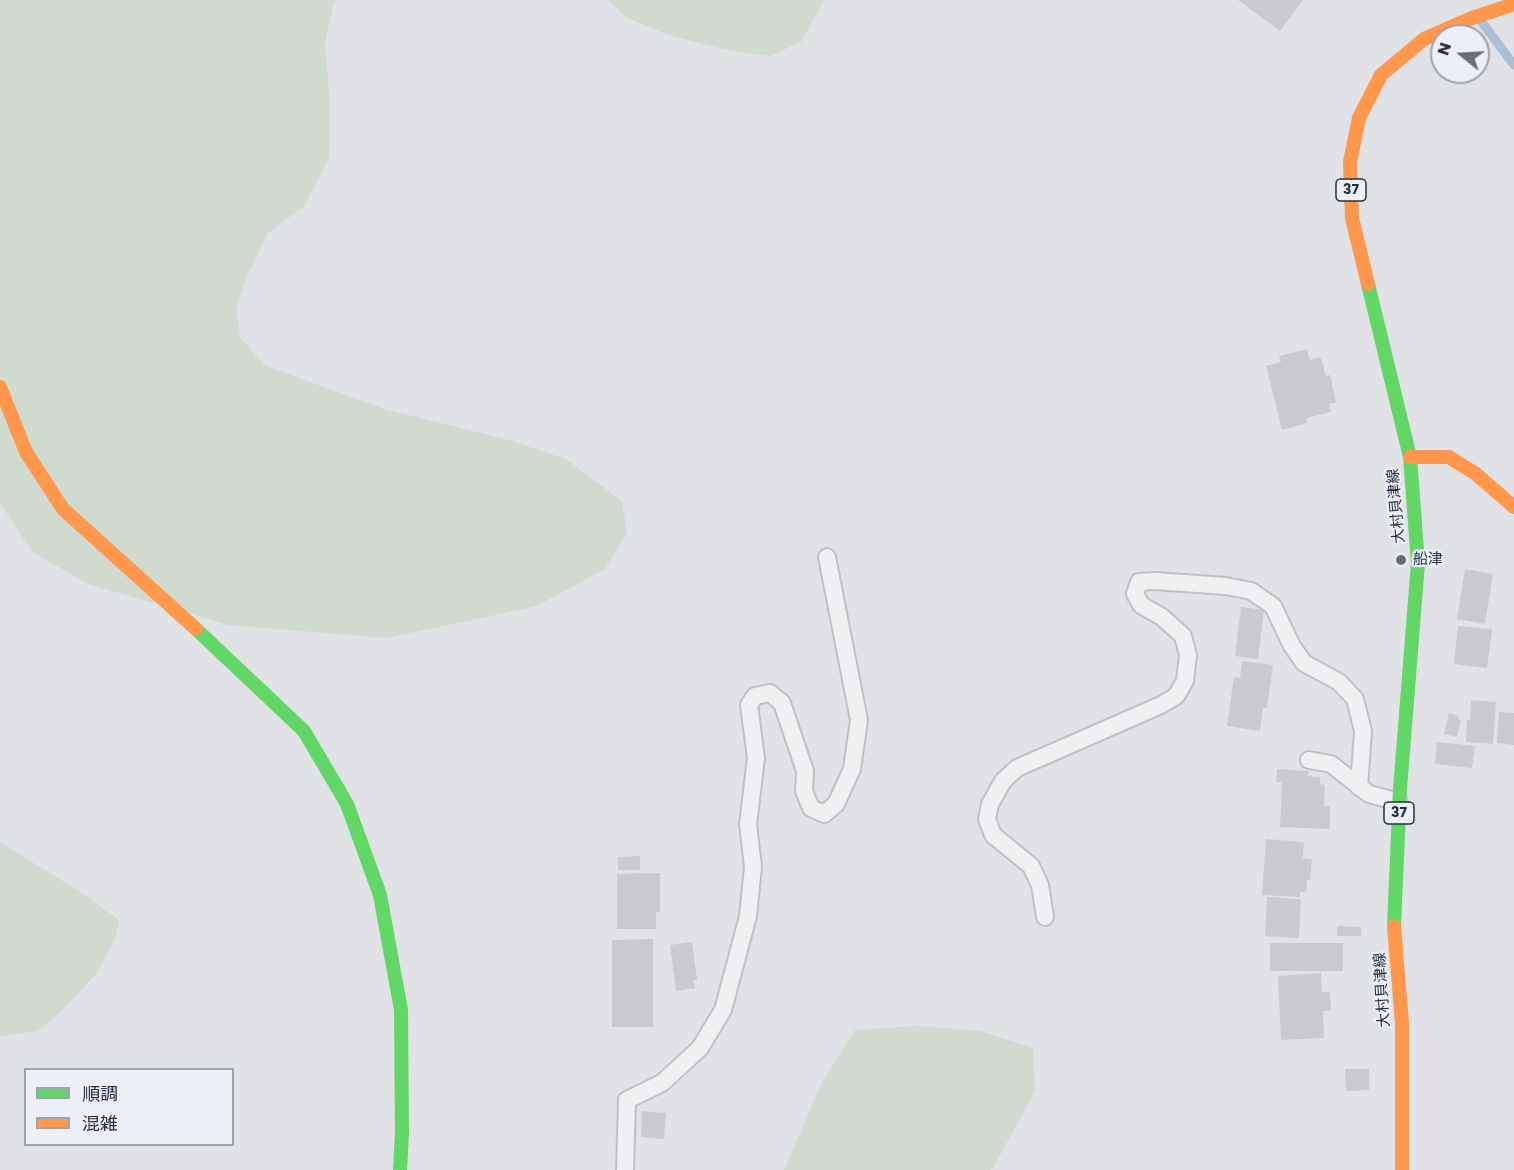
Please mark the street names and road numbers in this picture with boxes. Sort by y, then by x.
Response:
road number: 37 [1336,179,1366,201]
street label: 大村貝津線 [1385,468,1409,544]
road number: 37 [1384,802,1414,824]
street label: 大村貝津線 [1371,952,1395,1028]

